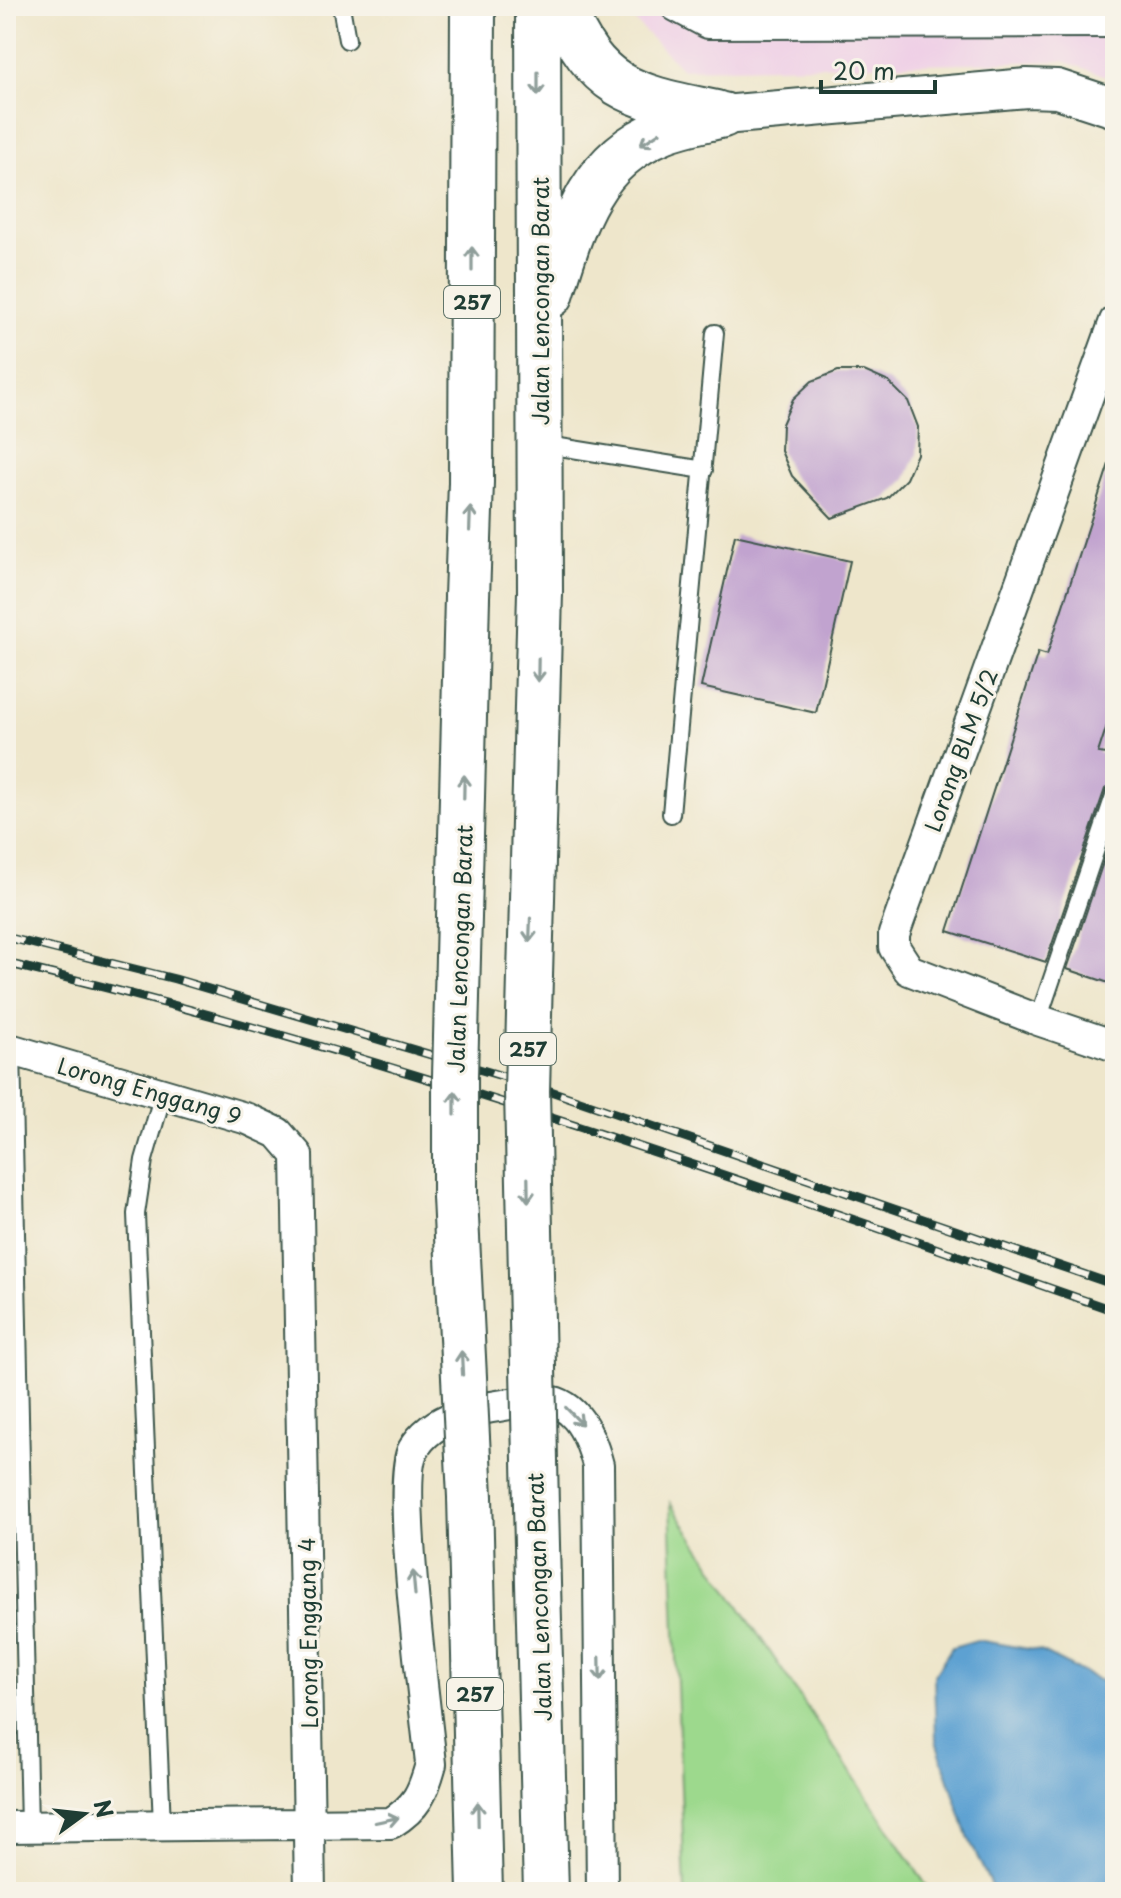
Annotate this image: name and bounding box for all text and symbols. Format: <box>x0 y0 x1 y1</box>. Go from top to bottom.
scale bar <box>821 44 935 94</box>
text: 20 m <box>833 52 895 88</box>
one-way arrow <box>530 70 546 97</box>
one-way arrow <box>639 130 661 147</box>
street label: Jalan Lencongan Barat <box>523 177 556 425</box>
one-way arrow <box>464 246 480 273</box>
road number: 257 <box>444 286 500 318</box>
one-way arrow <box>462 506 477 533</box>
one-way arrow <box>531 656 546 683</box>
street label: Lorong BLM 5/2 <box>915 664 1005 836</box>
one-way arrow <box>456 774 472 801</box>
street label: Jalan Lencongan Barat <box>438 824 480 1074</box>
one-way arrow <box>522 916 537 943</box>
road number: 257 <box>500 1033 556 1065</box>
street label: Lorong Enggang 9 <box>54 1048 246 1132</box>
one-way arrow <box>447 1090 463 1117</box>
one-way arrow <box>520 1176 536 1203</box>
one-way arrow <box>455 1350 470 1377</box>
one-way arrow <box>565 1406 584 1426</box>
street label: Jalan Lencongan Barat <box>517 1472 559 1722</box>
street label: Lorong Enggang 4 <box>289 1537 325 1729</box>
one-way arrow <box>407 1571 422 1597</box>
one-way arrow <box>592 1655 608 1682</box>
road number: 257 <box>447 1678 503 1710</box>
north arrow <box>44 1774 124 1854</box>
text: N <box>87 1796 123 1821</box>
one-way arrow <box>470 1801 485 1828</box>
one-way arrow <box>373 1812 399 1827</box>

